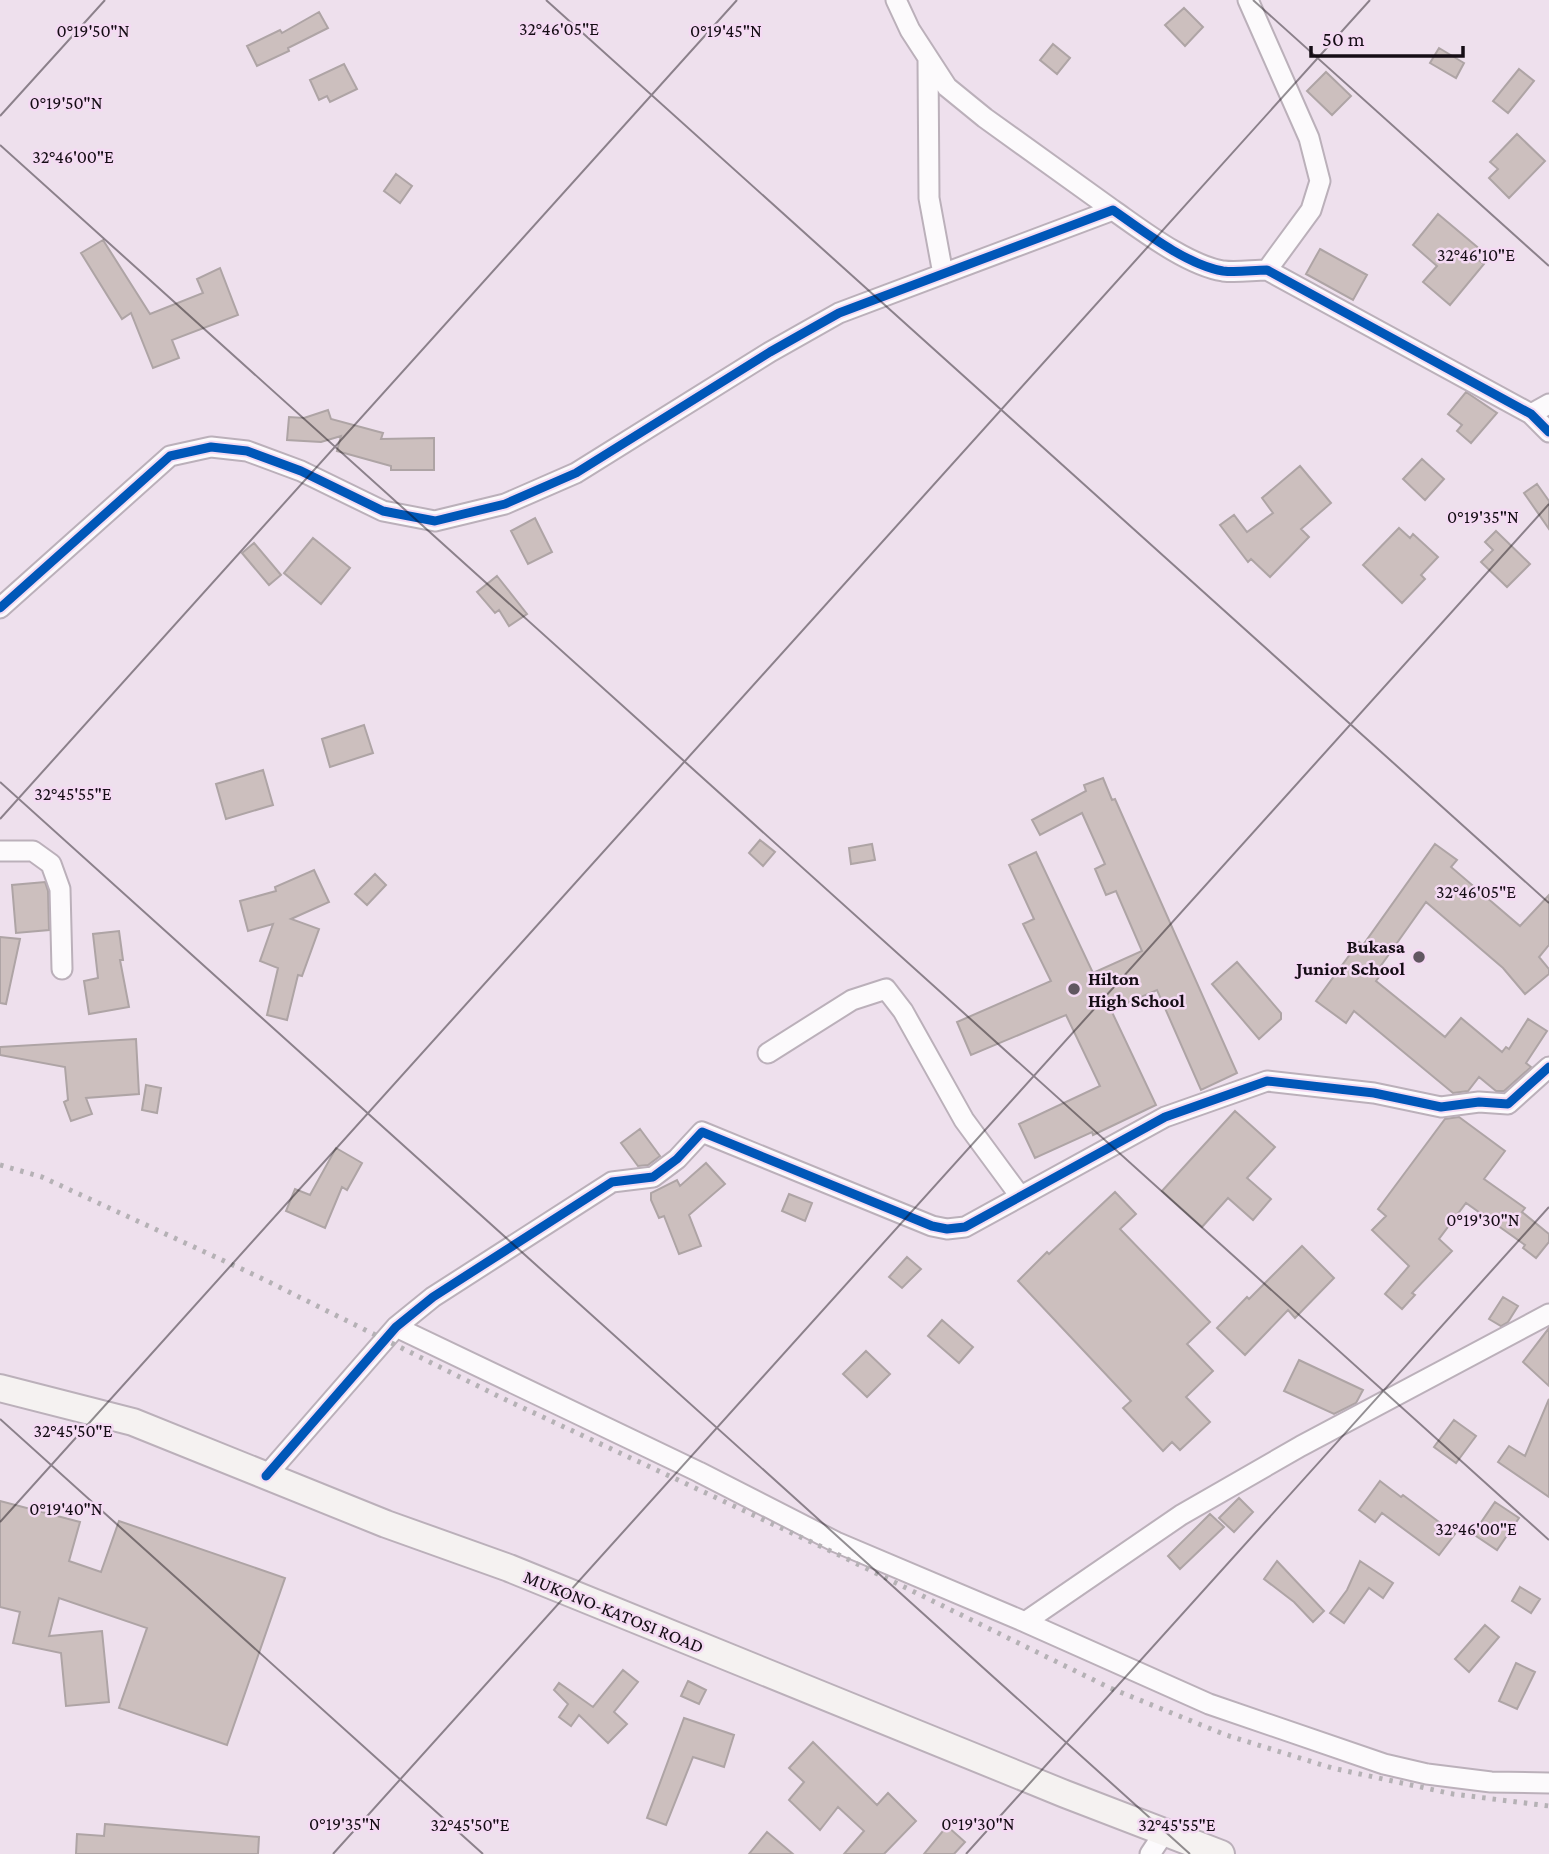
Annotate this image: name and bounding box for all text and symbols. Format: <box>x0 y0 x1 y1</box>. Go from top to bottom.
scale bar <box>1311 14 1463 58</box>
text: 32°46'05"E <box>519 19 599 39</box>
text: 0°19'50"N <box>56 21 130 41</box>
text: 0°19'45"N <box>690 21 762 41</box>
text: 50 m <box>1322 27 1365 51</box>
text: 0°19'50"N <box>29 93 103 113</box>
text: 32°46'00"E <box>32 147 114 167</box>
text: 32°46'10"E <box>1437 245 1515 265</box>
text: 0°19'35"N <box>1447 507 1519 527</box>
text: 32°45'55"E <box>34 784 112 804</box>
text: 32°46'05"E <box>1436 882 1516 902</box>
place label: Bukasa Junior School <box>1294 936 1406 979</box>
marker: Bukasa Junior School <box>1411 949 1427 965</box>
place label: Hilton High School <box>1088 968 1185 1011</box>
marker: Hilton High School <box>1066 981 1082 997</box>
text: 0°19'30"N <box>1446 1210 1520 1230</box>
text: 32°45'50"E <box>34 1421 113 1441</box>
text: 0°19'40"N <box>29 1499 103 1519</box>
text: 32°46'00"E <box>1435 1519 1517 1539</box>
street label: MUKONO-KATOSI ROAD <box>521 1566 707 1657</box>
text: 0°19'35"N <box>309 1814 381 1834</box>
text: 0°19'30"N <box>941 1814 1015 1834</box>
text: 32°45'50"E <box>431 1815 510 1835</box>
text: 32°45'55"E <box>1138 1815 1216 1835</box>

